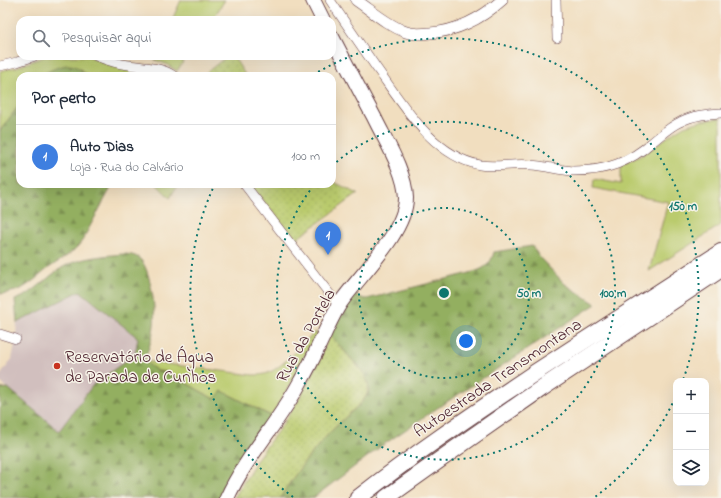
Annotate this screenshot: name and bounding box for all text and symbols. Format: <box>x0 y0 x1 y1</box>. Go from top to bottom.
search box <box>16 16 336 60</box>
icon: search <box>30 27 52 49</box>
text: Pesquisar aqui <box>62 27 151 49</box>
text: Por perto <box>32 86 96 111</box>
text: Auto Dias <box>70 136 134 158</box>
text: 1 <box>43 147 47 166</box>
text: 100 m <box>291 147 320 166</box>
text: Loja · Rua do Calvário <box>70 158 183 177</box>
text: 150 m <box>669 198 698 216</box>
pin: 1 <box>315 222 341 255</box>
street label: Rua da Portela <box>270 284 342 387</box>
text: 50 m <box>517 285 542 303</box>
text: 100 m <box>600 285 627 303</box>
centre of rings <box>437 286 451 300</box>
street label: Autoestrada Transmontana <box>409 312 587 444</box>
your location <box>456 331 476 351</box>
place label: Reservatório de Água de Parada de Cunhos <box>65 345 216 390</box>
marker: Reservatório de Água de Parada de Cunhos <box>52 361 62 371</box>
map controls <box>673 378 709 486</box>
button: + <box>673 378 709 414</box>
button: − <box>673 414 709 450</box>
button: layers <box>673 450 709 486</box>

